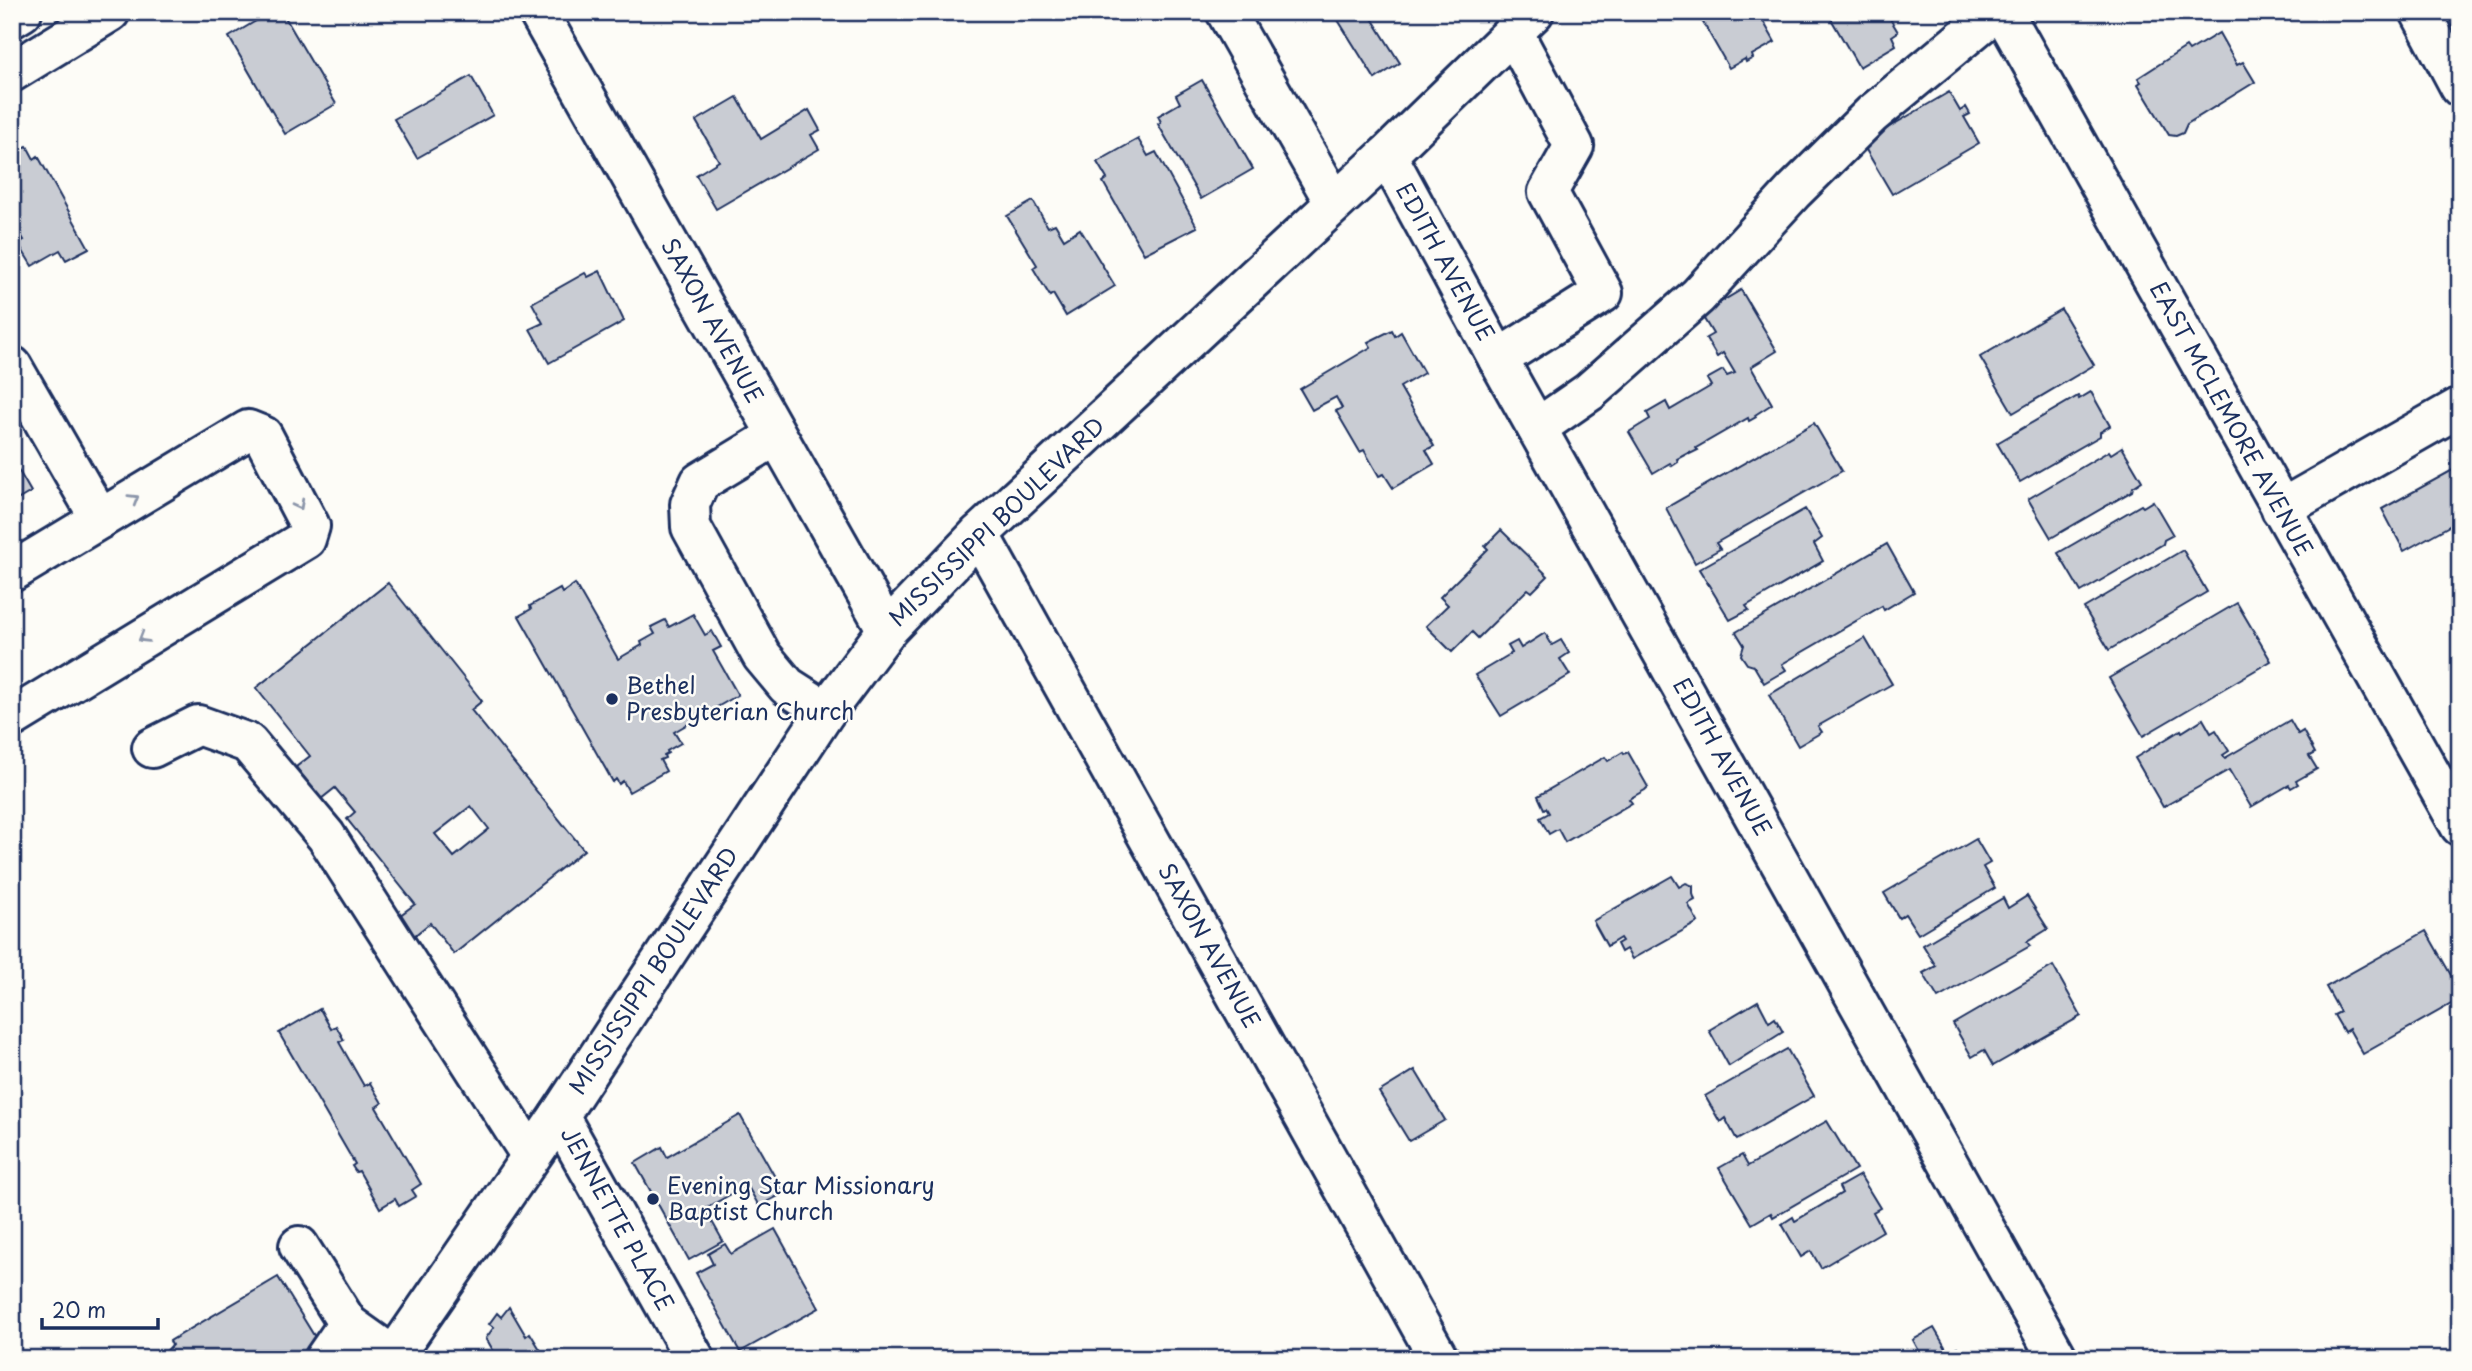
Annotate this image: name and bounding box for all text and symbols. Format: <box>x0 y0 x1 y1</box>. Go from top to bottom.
street label: EDITH AVENUE <box>1388 176 1504 347</box>
street label: SAXON AVENUE <box>654 232 773 409</box>
street label: EAST MCLEMORE AVENUE <box>2142 274 2323 562</box>
street label: MISSISSIPPI BOULEVARD <box>880 408 1112 634</box>
one-way arrow <box>126 494 139 507</box>
one-way arrow <box>291 498 305 510</box>
one-way arrow <box>138 630 151 643</box>
place label: Bethel Presbyterian Church <box>626 667 854 728</box>
street label: EDITH AVENUE <box>1665 671 1781 842</box>
marker: Bethel Presbyterian Church <box>604 691 620 707</box>
street label: MISSISSIPPI BOULEVARD <box>559 840 746 1101</box>
street label: SAXON AVENUE <box>1151 857 1270 1034</box>
street label: JENNETTE PLACE <box>553 1120 684 1317</box>
place label: Evening Star Missionary Baptist Church <box>667 1167 935 1228</box>
marker: Evening Star Missionary Baptist Church <box>645 1191 661 1207</box>
scale bar <box>42 1287 158 1331</box>
text: 20 m <box>52 1293 106 1325</box>

